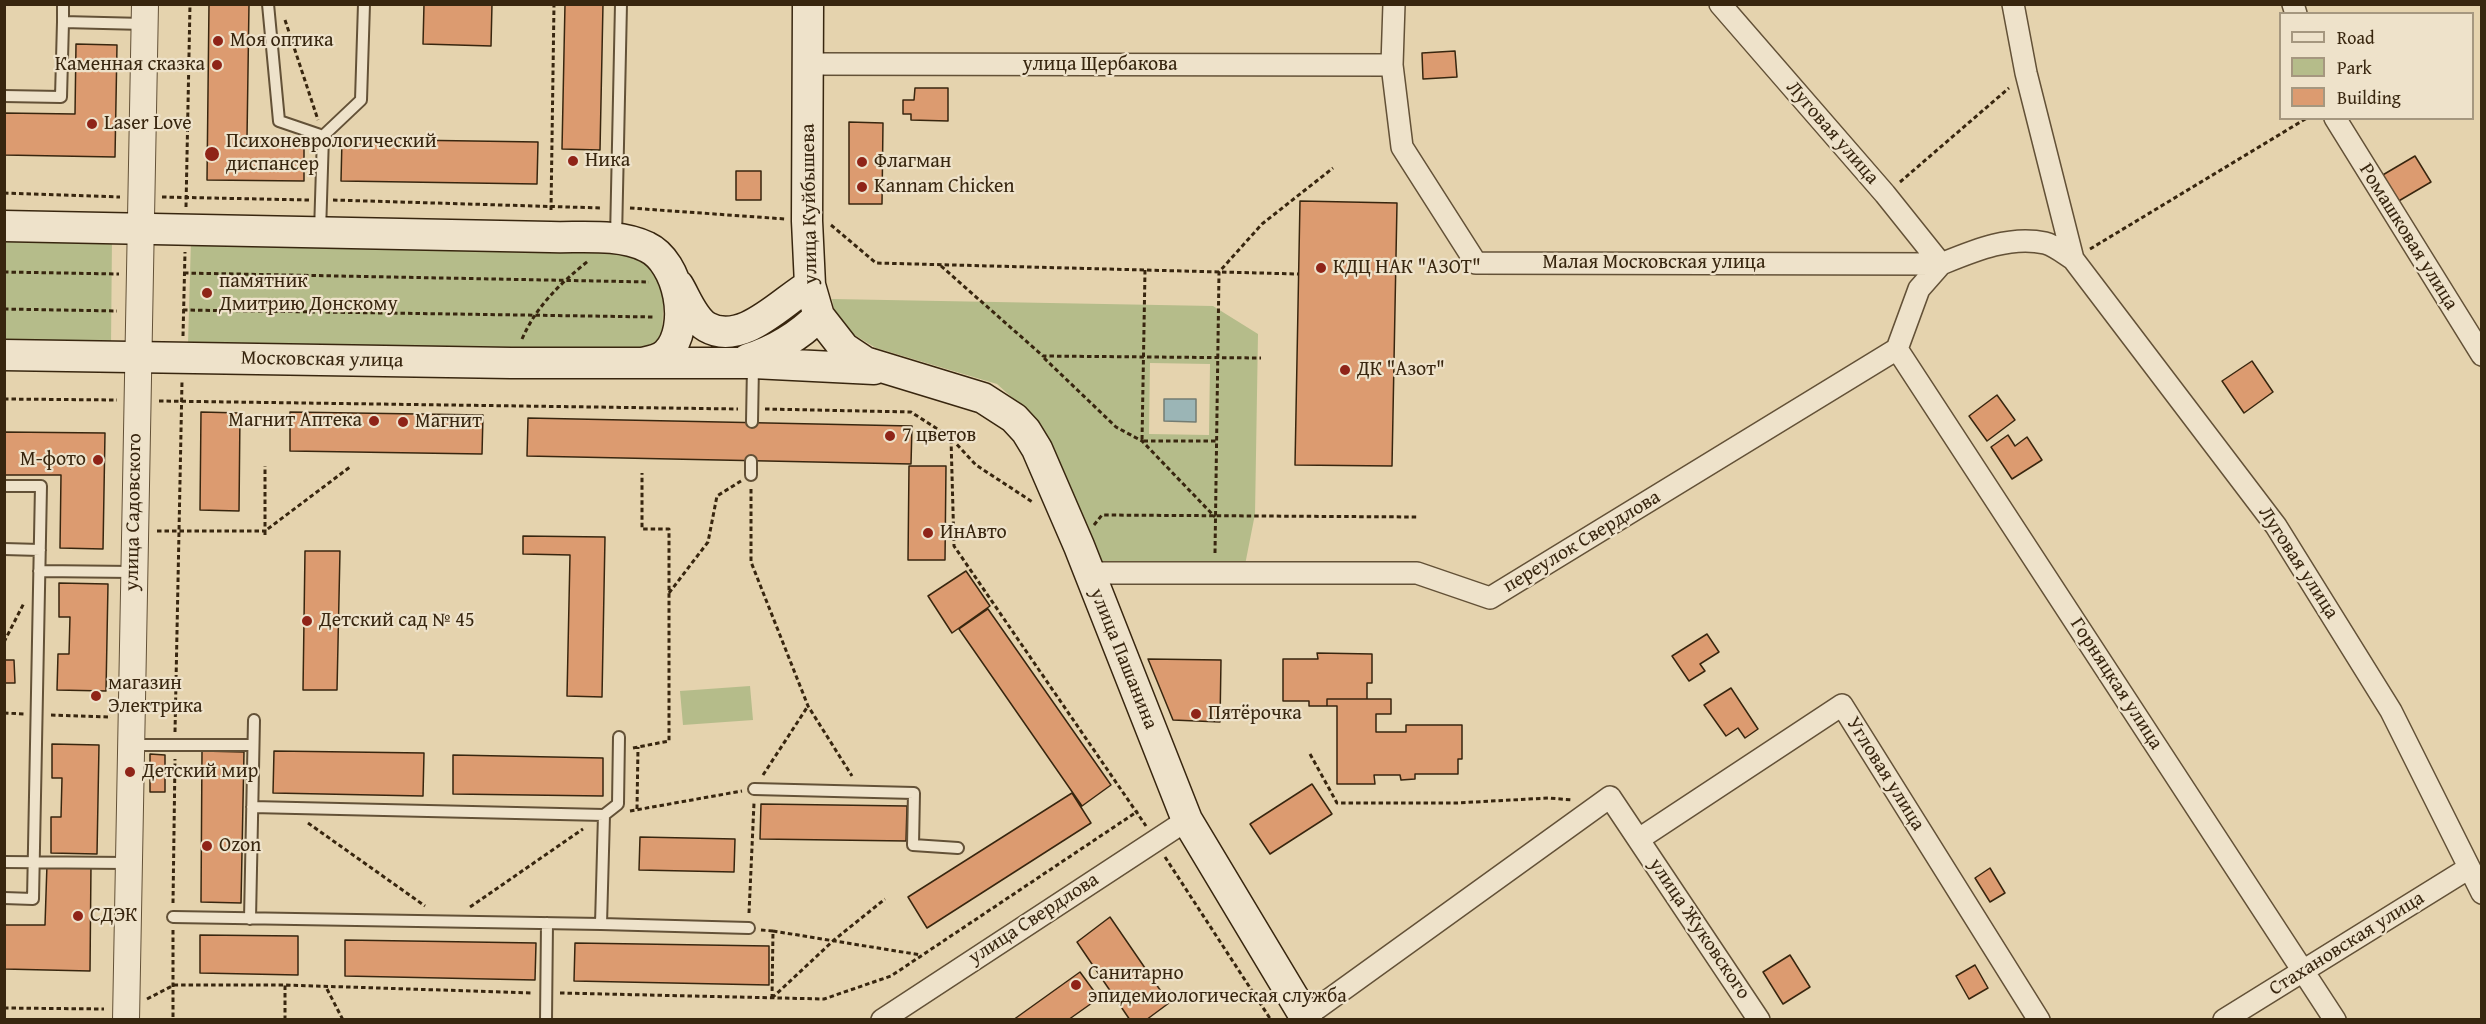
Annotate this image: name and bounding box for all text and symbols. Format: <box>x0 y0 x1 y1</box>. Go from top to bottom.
legend <box>2279 12 2474 120</box>
text: Road <box>2337 24 2375 51</box>
place label: Моя оптика <box>230 29 333 53</box>
marker: Моя оптика <box>211 34 225 48</box>
place label: Каменная сказка <box>55 53 205 77</box>
street label: улица Щербакова <box>1022 53 1178 77</box>
text: Park <box>2337 54 2372 81</box>
marker: Каменная сказка <box>210 58 224 72</box>
street label: Луговая улица <box>1781 76 1883 190</box>
text: Building <box>2337 84 2401 111</box>
place label: Laser Love <box>104 112 192 136</box>
marker: Laser Love <box>85 117 99 131</box>
street label: улица Куйбышева <box>797 123 823 285</box>
place label: Психоневрологический диспансер <box>226 130 437 177</box>
marker: Психоневрологический диспансер <box>203 145 221 163</box>
place label: Ника <box>585 149 630 173</box>
place label: Флагман <box>874 150 951 174</box>
marker: Ника <box>566 154 580 168</box>
marker: Флагман <box>855 155 869 169</box>
street label: Ромашковая улица <box>2353 159 2463 315</box>
place label: Kannam Chicken <box>874 175 1015 199</box>
marker: Kannam Chicken <box>855 180 869 194</box>
street label: Малая Московская улица <box>1543 251 1765 275</box>
place label: КДЦ НАК "АЗОТ" <box>1333 256 1481 280</box>
marker: КДЦ НАК "АЗОТ" <box>1314 261 1328 275</box>
place label: памятник Дмитрию Донскому <box>219 270 398 317</box>
marker: памятник Дмитрию Донскому <box>200 286 214 300</box>
street label: Московская улица <box>241 347 403 373</box>
place label: ДК "Азот" <box>1357 358 1445 382</box>
marker: ДК "Азот" <box>1338 363 1352 377</box>
place label: Магнит Аптека <box>228 409 362 433</box>
place label: Магнит <box>415 410 482 434</box>
marker: Магнит Аптека <box>367 414 381 428</box>
marker: Магнит <box>396 415 410 429</box>
place label: 7 цветов <box>902 424 976 448</box>
marker: 7 цветов <box>883 429 897 443</box>
street label: улица Садовского <box>121 433 147 591</box>
place label: М-фото <box>20 448 86 472</box>
marker: М-фото <box>91 453 105 467</box>
street label: переулок Свердлова <box>1499 486 1665 598</box>
street label: Луговая улица <box>2253 502 2343 624</box>
place label: ИнАвто <box>940 521 1007 545</box>
marker: ИнАвто <box>921 526 935 540</box>
street label: улица Пашанина <box>1084 585 1162 733</box>
place label: Детский сад № 45 <box>319 609 475 633</box>
marker: Детский сад № 45 <box>300 614 314 628</box>
street label: Горняцкая улица <box>2064 614 2168 754</box>
place label: магазин Электрика <box>108 672 203 719</box>
marker: магазин Электрика <box>89 689 103 703</box>
place label: Пятёрочка <box>1208 702 1302 726</box>
marker: Пятёрочка <box>1189 707 1203 721</box>
street label: Угловая улица <box>1840 713 1930 835</box>
place label: Детский мир <box>142 760 258 784</box>
marker: Детский мир <box>123 765 137 779</box>
place label: Ozon <box>219 834 261 858</box>
marker: Ozon <box>200 839 214 853</box>
street label: улица Жуковского <box>1643 854 1755 1004</box>
street label: улица Свердлова <box>964 868 1104 970</box>
street label: Стахановская улица <box>2265 886 2429 1002</box>
place label: СДЭК <box>90 904 137 928</box>
marker: СДЭК <box>71 909 85 923</box>
place label: Санитарно эпидемиологическая служба <box>1088 962 1347 1009</box>
marker: Санитарно эпидемиологическая служба <box>1069 978 1083 992</box>

